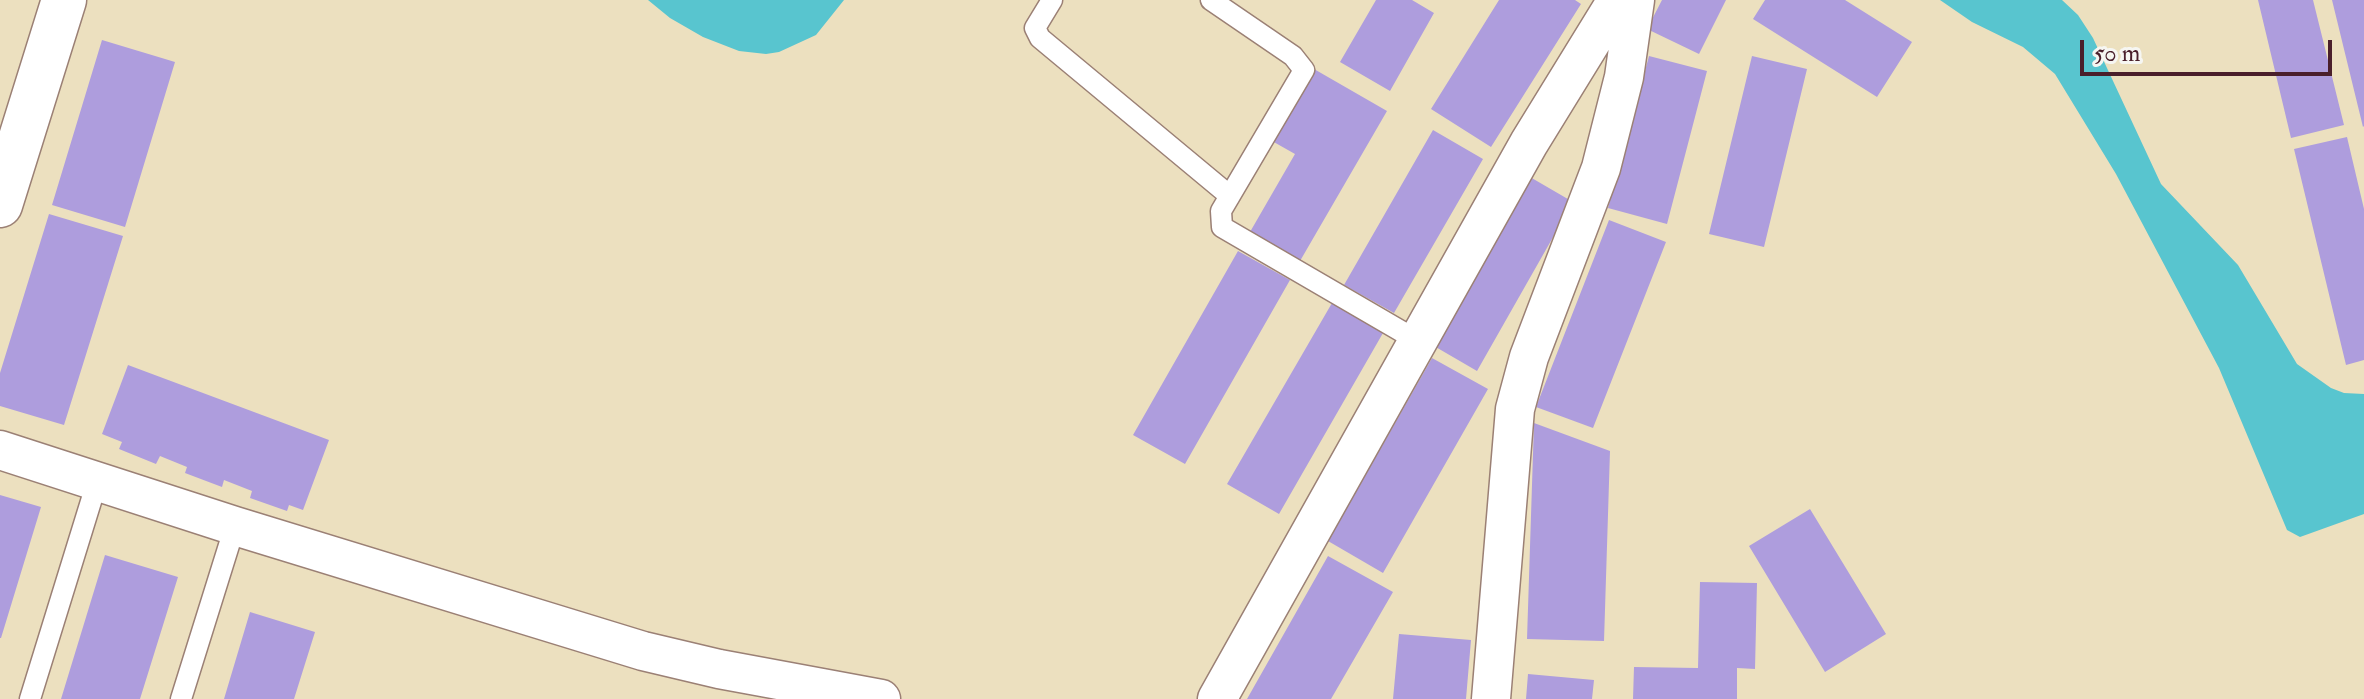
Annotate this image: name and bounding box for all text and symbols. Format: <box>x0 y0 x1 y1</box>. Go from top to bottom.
scale bar <box>2084 24 2336 74</box>
text: 50 m <box>2094 38 2140 69</box>

